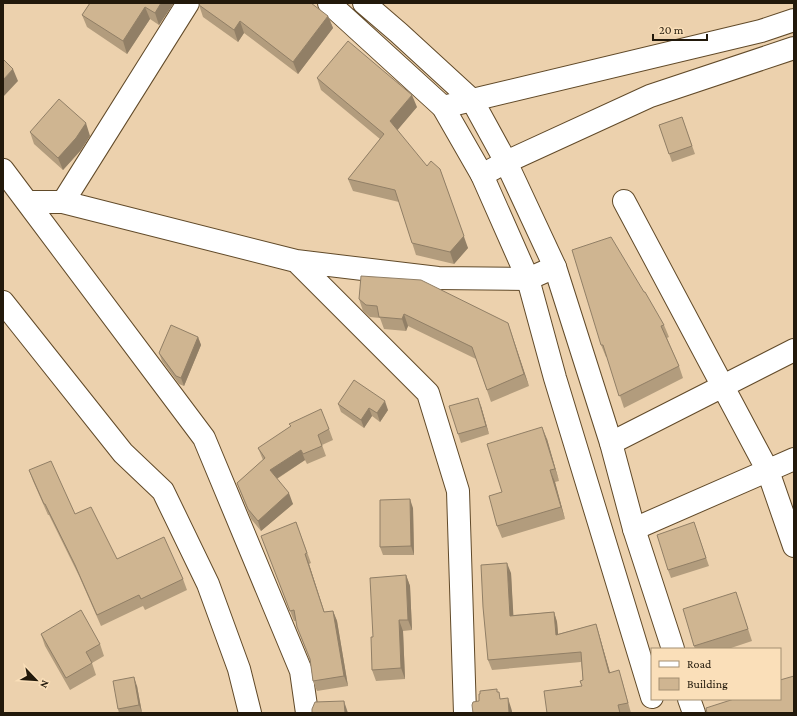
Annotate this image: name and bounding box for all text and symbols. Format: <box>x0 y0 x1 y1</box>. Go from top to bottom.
scale bar <box>653 16 707 42</box>
text: 20 m <box>659 23 684 37</box>
legend <box>651 648 781 700</box>
text: Road <box>687 657 712 671</box>
north arrow <box>16 660 56 700</box>
text: Building <box>687 677 728 691</box>
text: N <box>38 678 52 691</box>

